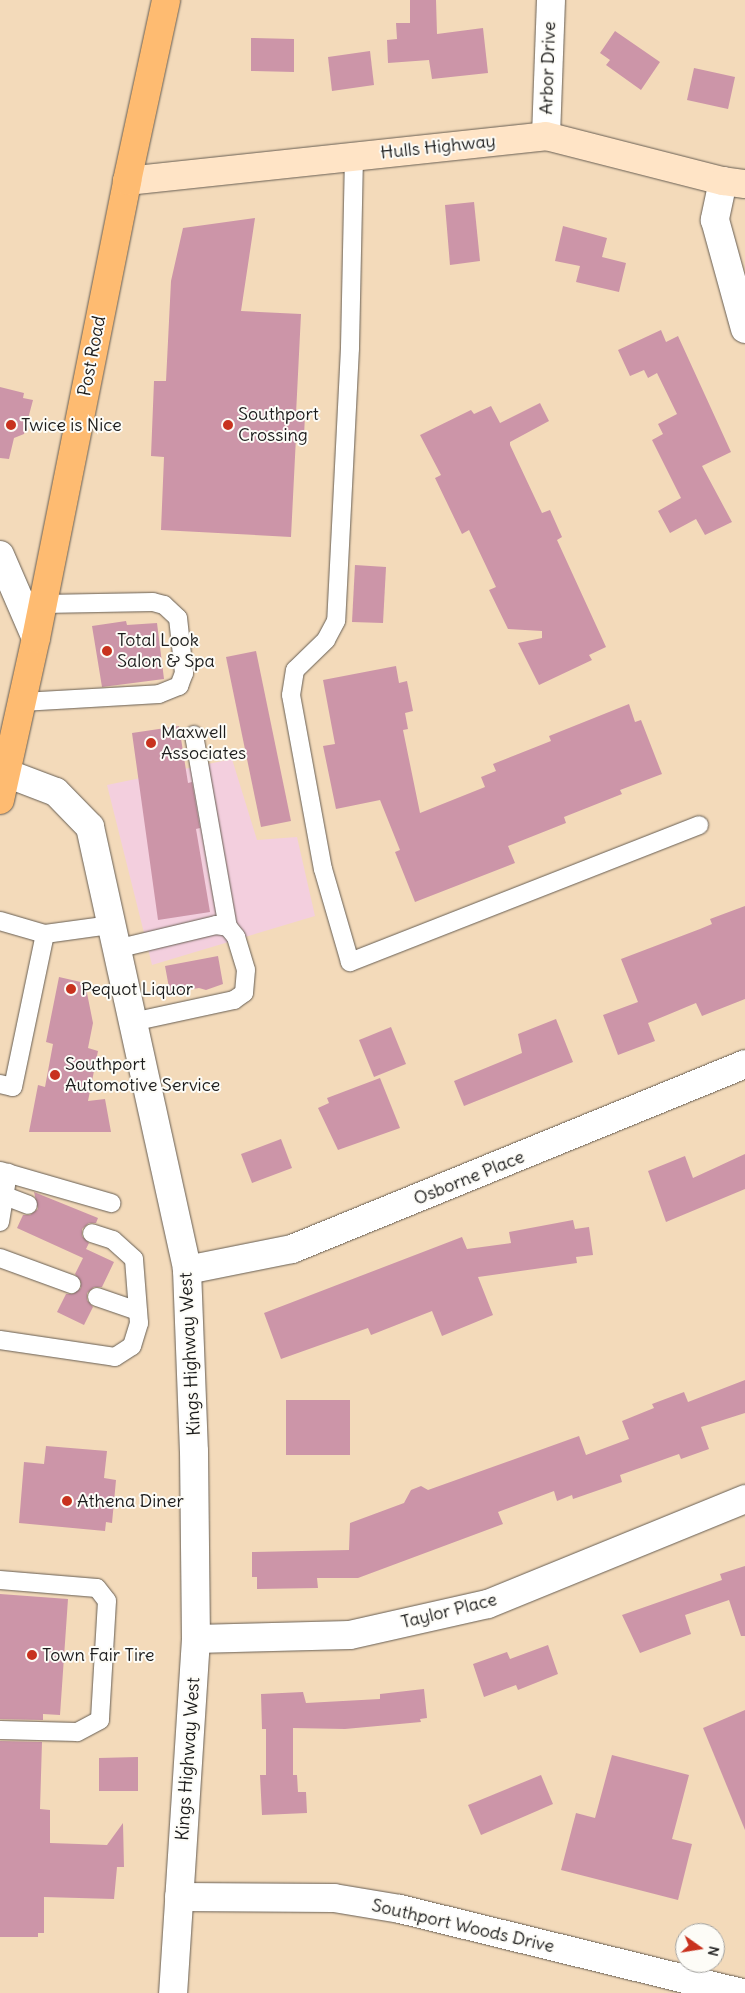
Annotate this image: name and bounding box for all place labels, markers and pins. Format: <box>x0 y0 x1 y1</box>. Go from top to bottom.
place label: Southport Crossing <box>238 404 319 446</box>
place label: Twice is Nice <box>21 414 122 436</box>
marker: Twice is Nice <box>5 419 17 431</box>
marker: Southport Crossing <box>222 419 234 431</box>
place label: Total Look Salon & Spa <box>117 630 215 672</box>
marker: Total Look Salon & Spa <box>101 645 113 657</box>
place label: Maxwell Associates <box>161 722 246 764</box>
marker: Maxwell Associates <box>145 737 157 749</box>
place label: Pequot Liquor <box>81 978 193 1000</box>
marker: Pequot Liquor <box>65 983 77 995</box>
place label: Southport Automotive Service <box>65 1054 220 1096</box>
marker: Southport Automotive Service <box>49 1069 61 1081</box>
place label: Athena Diner <box>77 1490 184 1512</box>
marker: Athena Diner <box>61 1495 73 1507</box>
place label: Town Fair Tire <box>42 1644 154 1666</box>
marker: Town Fair Tire <box>26 1649 38 1661</box>

